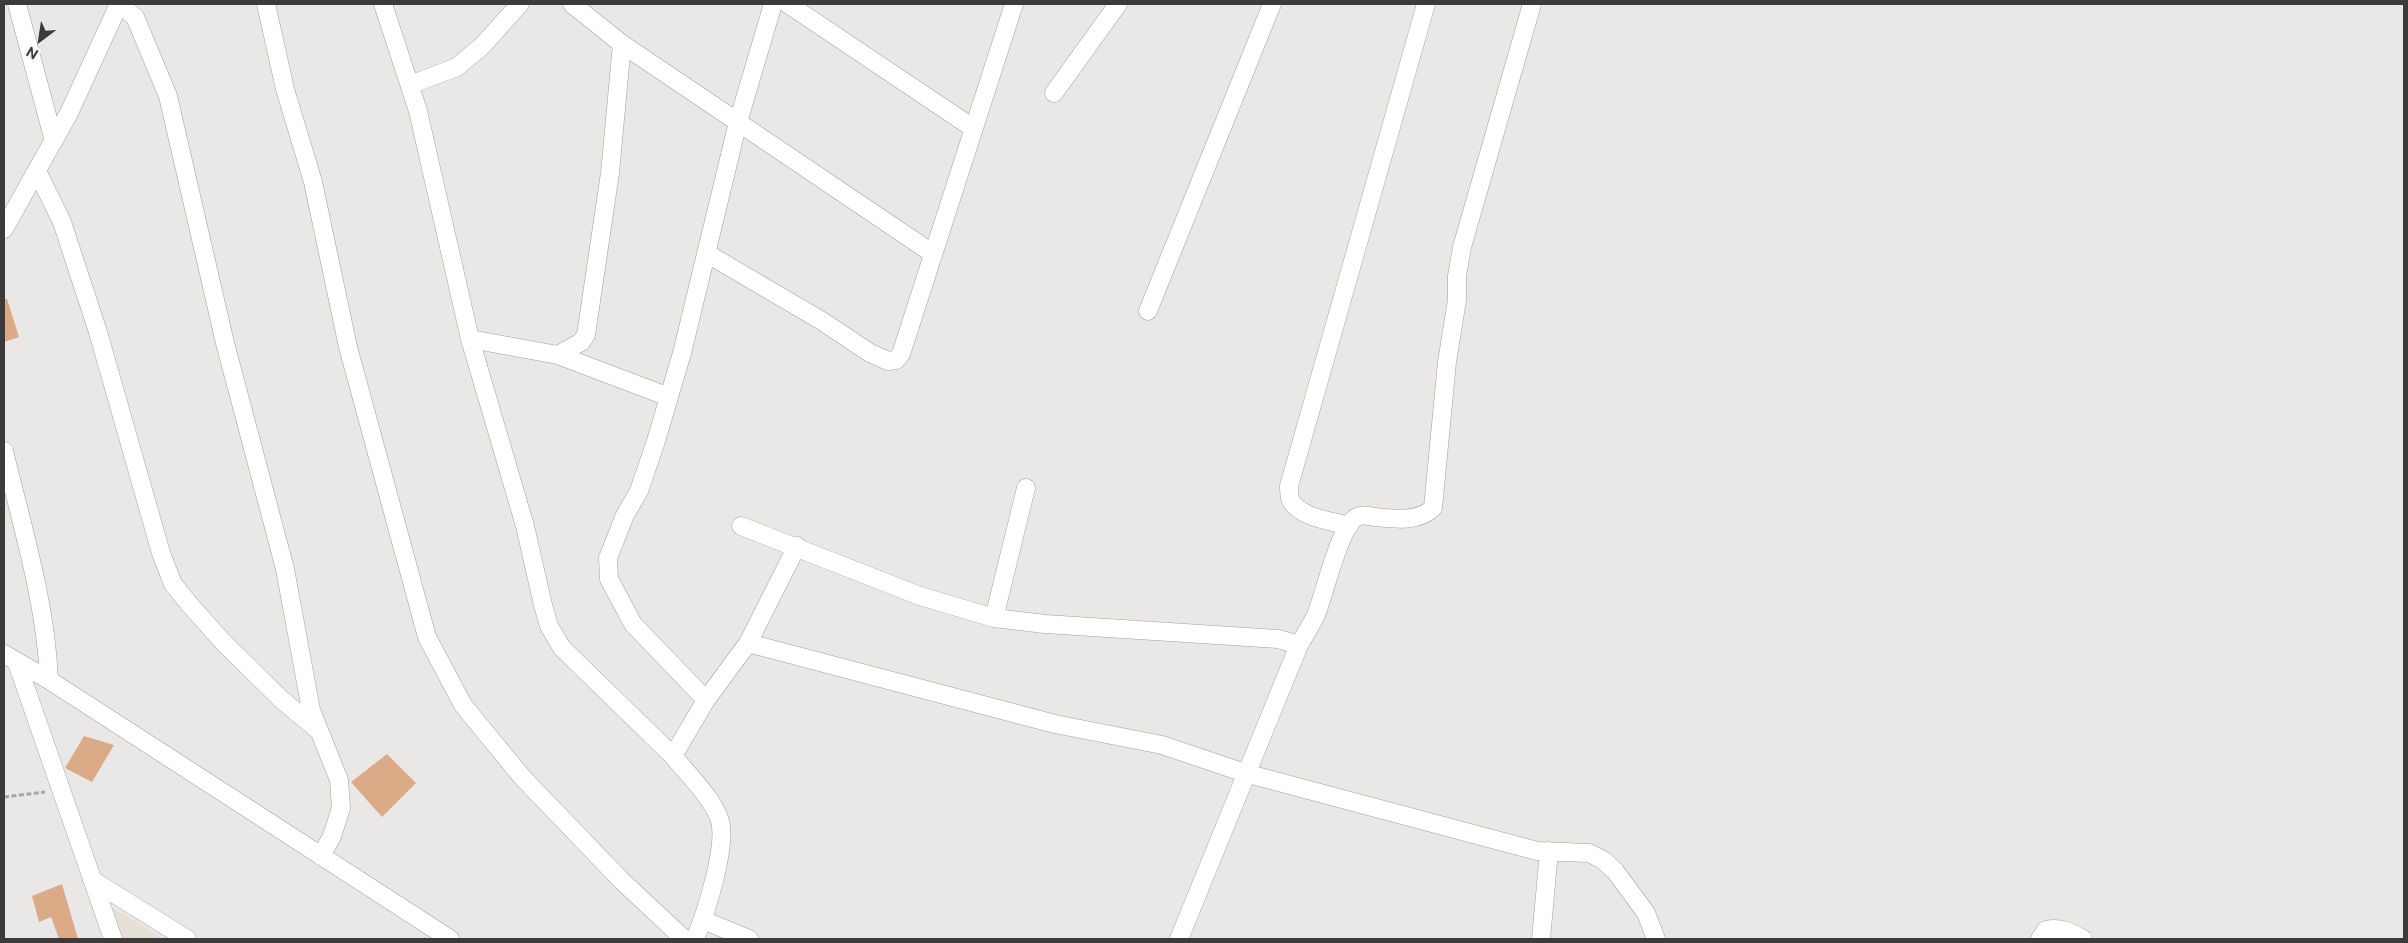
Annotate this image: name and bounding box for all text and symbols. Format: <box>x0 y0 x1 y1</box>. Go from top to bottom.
north arrow <box>15 15 65 65</box>
text: N <box>23 43 41 63</box>

